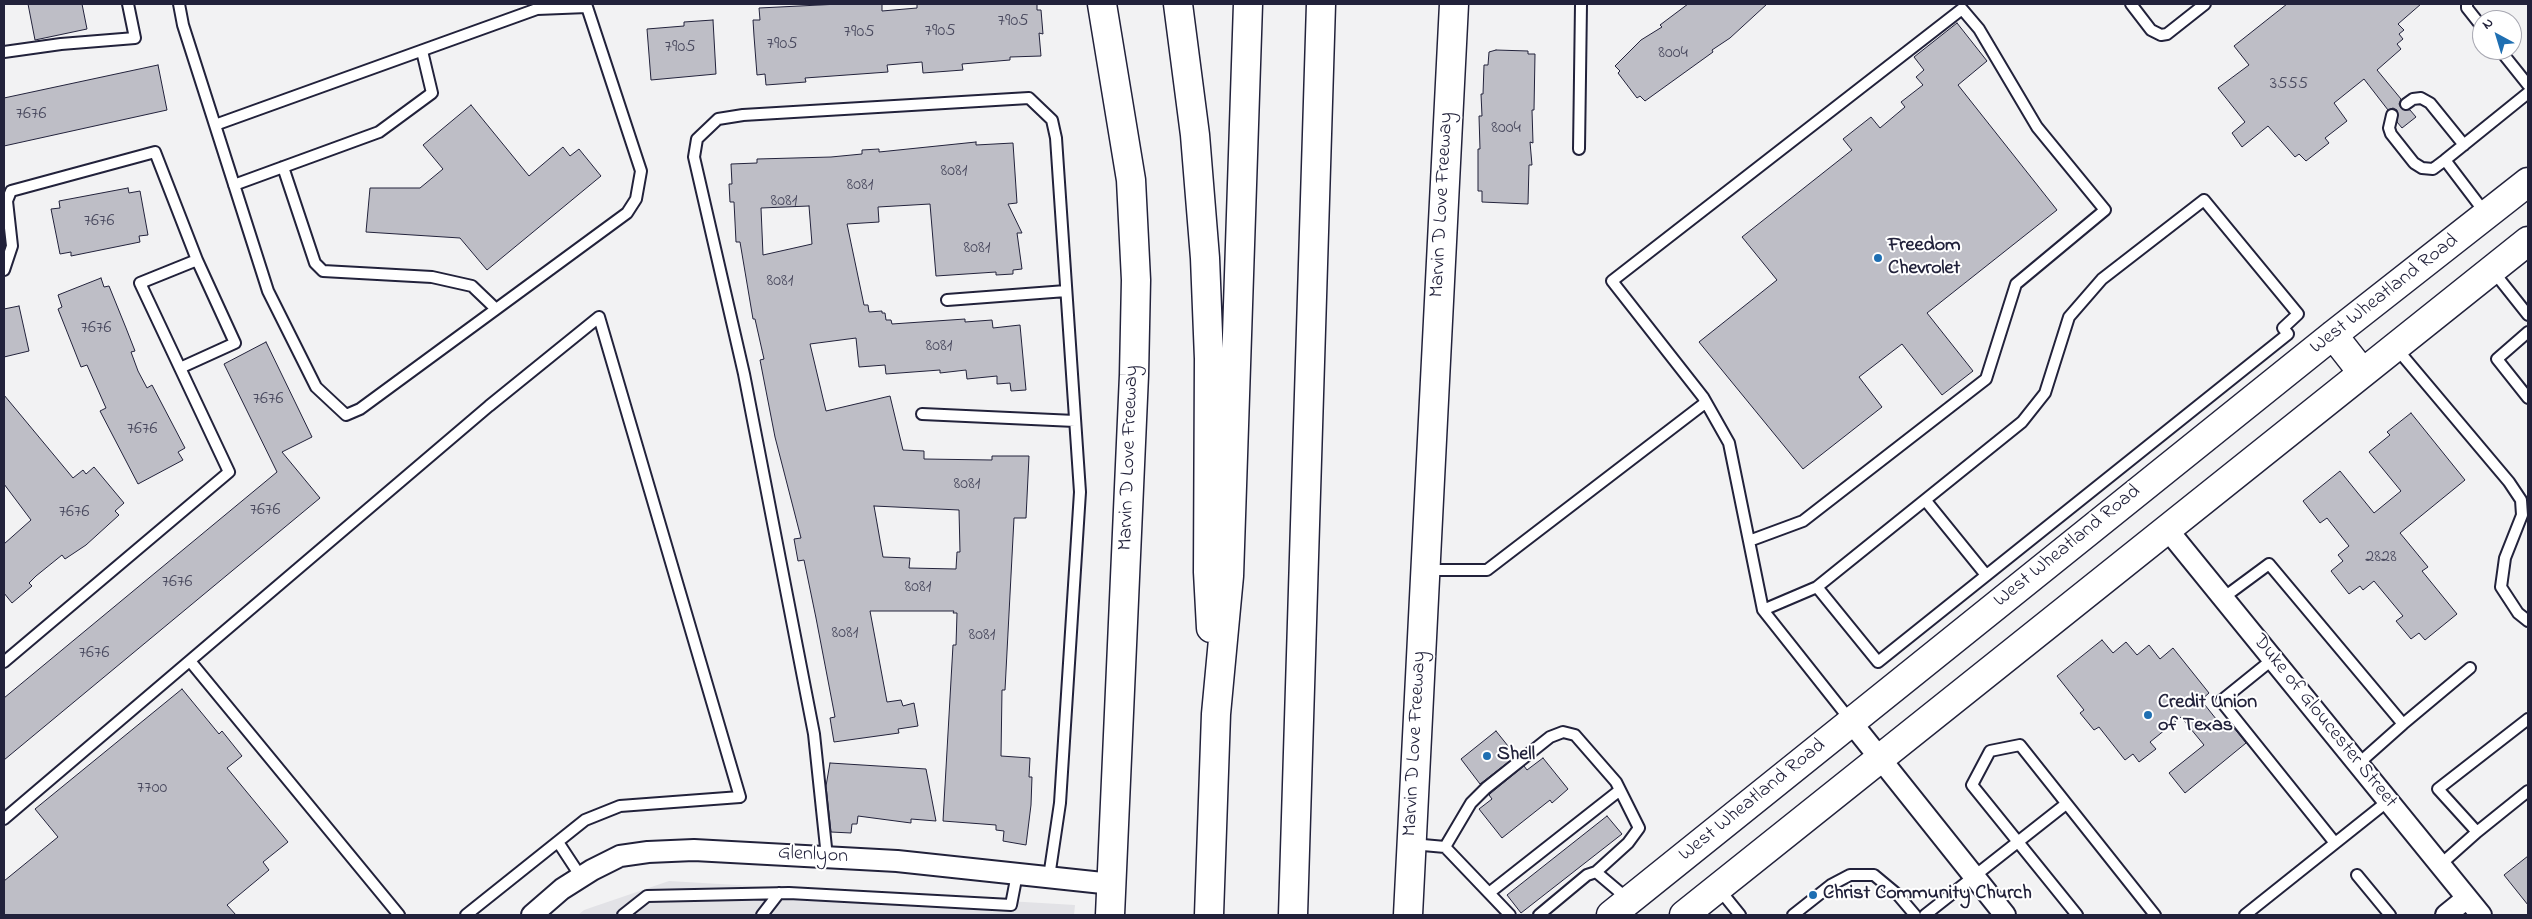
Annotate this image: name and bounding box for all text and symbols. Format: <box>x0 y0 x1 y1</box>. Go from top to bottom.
north arrow <box>2472 10 2522 60</box>
house number: 7905 <box>998 11 1028 33</box>
text: N <box>2478 13 2498 35</box>
house number: 7905 <box>925 21 955 43</box>
house number: 7905 <box>844 22 874 44</box>
house number: 7905 <box>767 34 797 56</box>
house number: 7905 <box>665 37 695 59</box>
house number: 8004 <box>1658 43 1688 65</box>
house number: 3555 <box>2270 74 2308 96</box>
house number: 7676 <box>16 104 46 126</box>
street label: Marvin D Love Freeway <box>1426 112 1460 298</box>
house number: 8004 <box>1491 118 1521 140</box>
house number: 8081 <box>941 161 967 183</box>
house number: 8081 <box>847 175 873 197</box>
house number: 8081 <box>771 191 797 213</box>
house number: 7676 <box>84 211 114 233</box>
street label: West Wheatland Road <box>2306 230 2464 360</box>
place label: Freedom Chevrolet <box>1888 235 1961 282</box>
house number: 8081 <box>964 238 990 260</box>
marker: Freedom Chevrolet <box>1872 252 1884 264</box>
house number: 8081 <box>767 271 793 293</box>
house number: 7676 <box>81 318 111 340</box>
house number: 8081 <box>926 336 952 358</box>
street label: Marvin D Love Freeway <box>1115 365 1145 551</box>
house number: 7676 <box>253 389 283 411</box>
house number: 7676 <box>127 419 157 441</box>
house number: 8081 <box>954 474 980 496</box>
street label: West Wheatland Road <box>1990 481 2146 613</box>
house number: 7676 <box>250 500 280 522</box>
house number: 7676 <box>59 502 89 524</box>
house number: 2828 <box>2365 547 2397 569</box>
house number: 7676 <box>162 572 192 594</box>
house number: 8081 <box>905 577 931 599</box>
house number: 8081 <box>832 623 858 645</box>
house number: 8081 <box>969 625 995 647</box>
street label: Duke of Gloucester Street <box>2247 630 2401 814</box>
house number: 7676 <box>79 643 109 665</box>
street label: Marvin D Love Freeway <box>1399 651 1433 837</box>
place label: Credit Union of Texas <box>2158 692 2257 739</box>
marker: Credit Union of Texas <box>2142 709 2154 721</box>
street label: West Wheatland Road <box>1675 735 1831 867</box>
place label: Shell <box>1497 744 1535 768</box>
marker: Shell <box>1481 750 1493 762</box>
house number: 7700 <box>137 778 167 800</box>
street label: Glenlyon <box>777 842 849 870</box>
place label: Christ Community Church <box>1823 883 2032 907</box>
marker: Christ Community Church <box>1807 889 1819 901</box>

